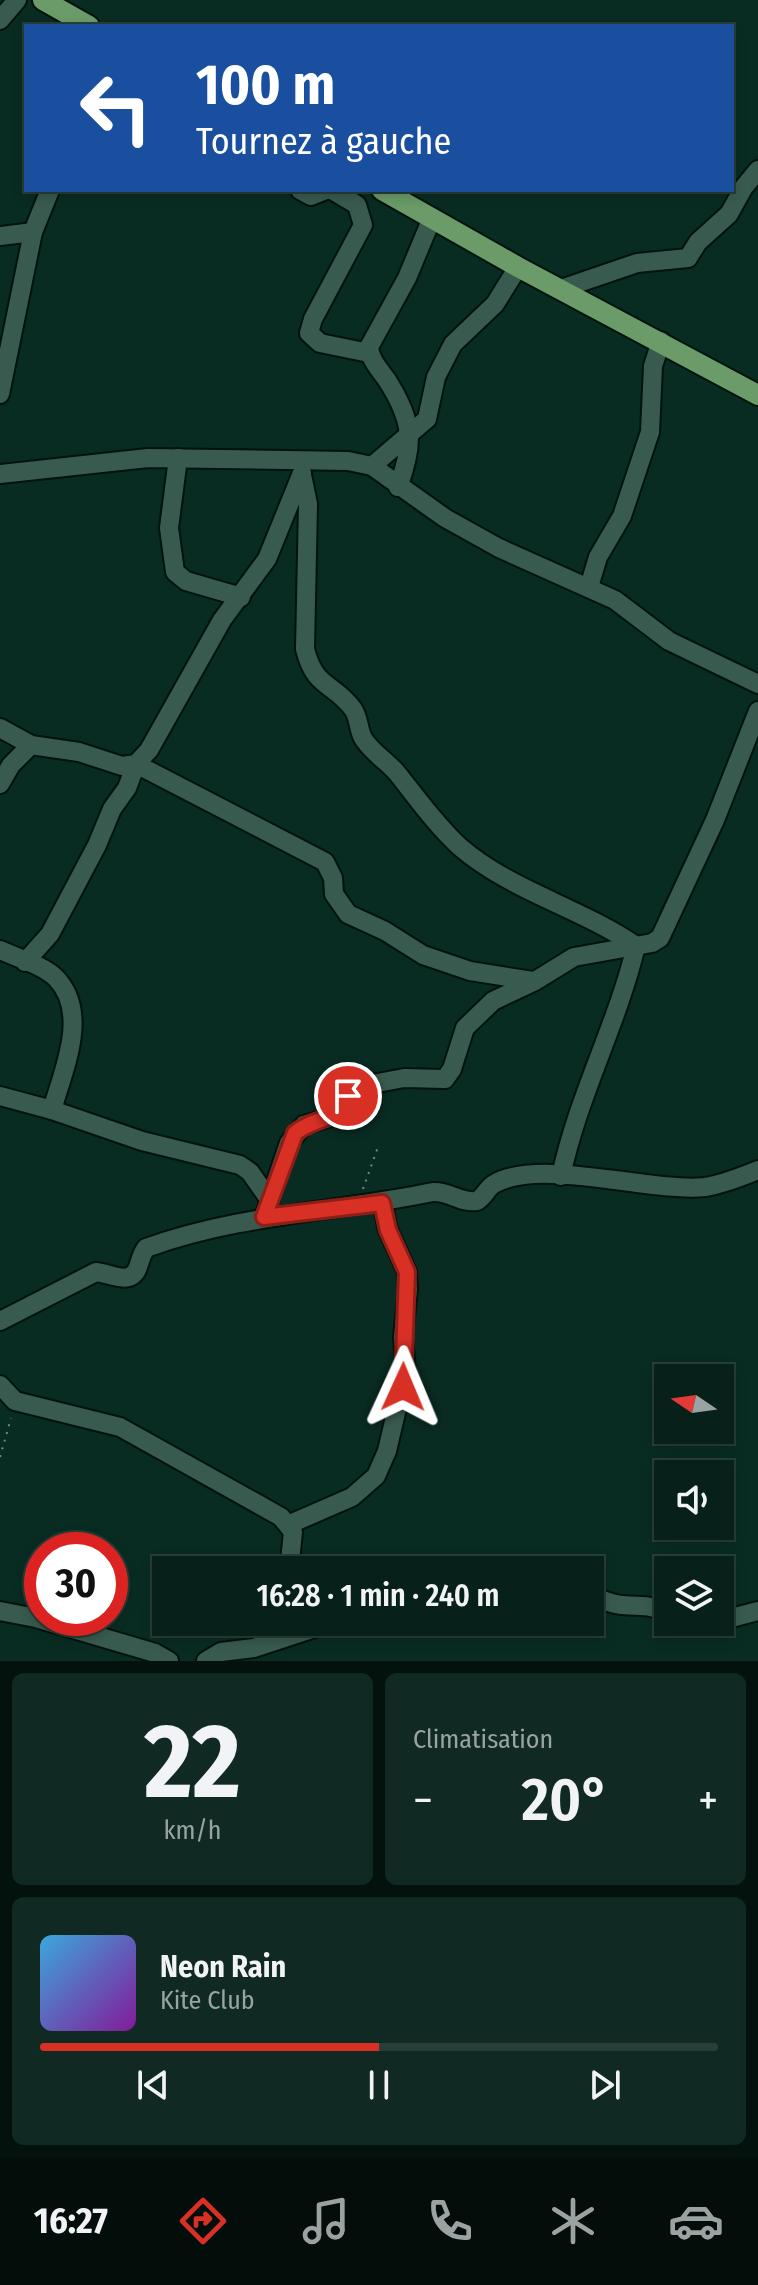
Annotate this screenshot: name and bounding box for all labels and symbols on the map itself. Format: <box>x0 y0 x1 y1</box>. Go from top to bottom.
pin <box>314 1062 382 1130</box>
position arrow <box>361 1345 445 1429</box>
north arrow <box>654 1364 734 1444</box>
speed limit sign: 30 <box>24 1532 128 1636</box>

